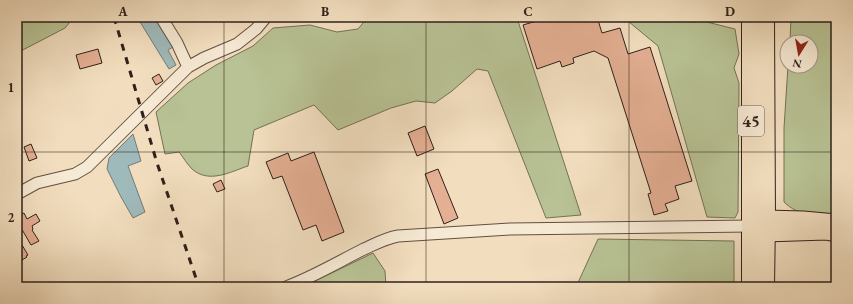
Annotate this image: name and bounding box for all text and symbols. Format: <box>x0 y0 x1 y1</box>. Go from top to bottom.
text: A <box>117 3 128 20</box>
text: B <box>321 3 329 20</box>
text: C <box>523 3 533 20</box>
text: D <box>725 3 735 20</box>
north arrow <box>779 34 819 74</box>
text: N <box>791 56 803 72</box>
text: 1 <box>8 79 15 96</box>
road number: 45 <box>738 106 764 136</box>
text: 2 <box>8 209 15 226</box>

